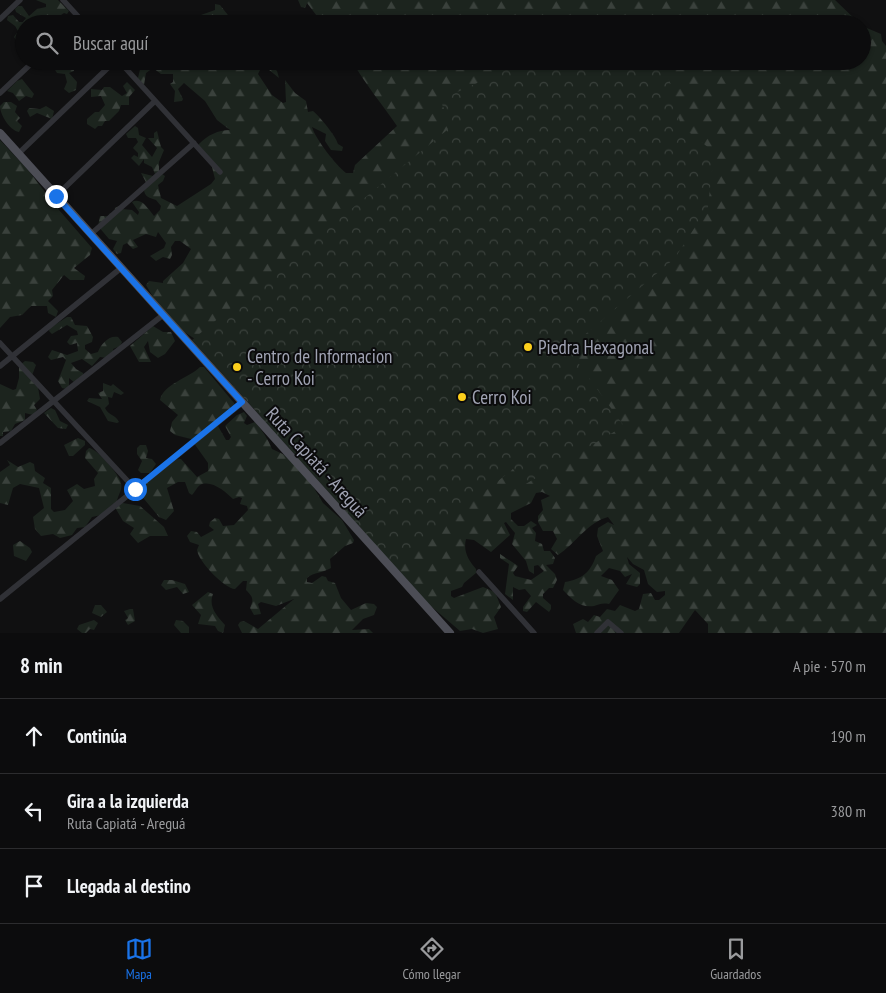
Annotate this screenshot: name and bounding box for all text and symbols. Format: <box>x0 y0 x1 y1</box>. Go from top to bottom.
search box <box>15 15 871 70</box>
icon: search <box>33 29 61 57</box>
text: Buscar aquí <box>73 31 148 55</box>
route end <box>45 185 68 208</box>
place label: Piedra Hexagonal <box>538 335 654 359</box>
marker: Piedra Hexagonal <box>522 341 534 353</box>
place label: Centro de Informacion - Cerro Koi <box>247 344 392 390</box>
marker: Centro de Informacion - Cerro Koi <box>231 361 243 373</box>
place label: Cerro Koi <box>472 385 532 409</box>
marker: Cerro Koi <box>456 391 468 403</box>
street label: Ruta Capiatá - Areguá <box>261 402 373 522</box>
route start <box>124 478 147 501</box>
text: 8 min <box>20 652 62 679</box>
text: A pie · 570 m <box>793 656 866 676</box>
icon: ahead <box>20 722 48 750</box>
text: Continúa <box>67 724 127 748</box>
text: 190 m <box>831 726 866 746</box>
text: Gira a la izquierda <box>67 789 189 813</box>
icon: left <box>20 797 48 825</box>
text: 380 m <box>831 801 866 821</box>
text: Ruta Capiatá - Areguá <box>67 813 185 833</box>
icon: arrive <box>20 872 48 900</box>
text: Llegada al destino <box>67 874 191 898</box>
tab: Mapa <box>125 935 153 983</box>
tab: Cómo llegar <box>403 935 460 983</box>
tab: Guardados <box>710 935 761 983</box>

